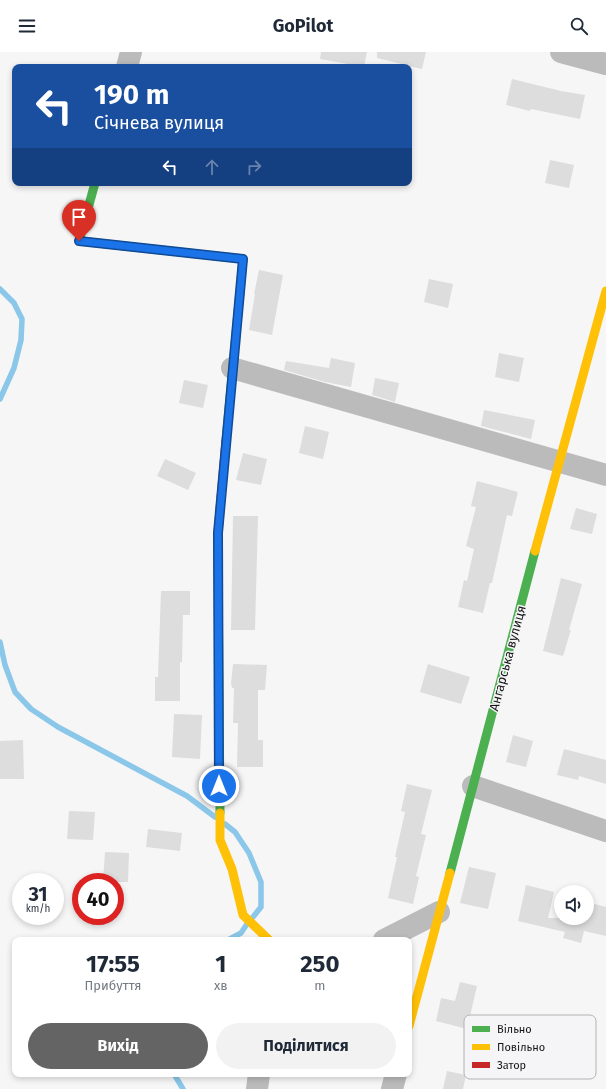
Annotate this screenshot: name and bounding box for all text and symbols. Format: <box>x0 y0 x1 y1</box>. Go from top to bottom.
icon: menu <box>16 15 38 37</box>
text: GoPilot <box>273 15 333 37</box>
icon: search <box>568 15 590 37</box>
text: 190 m <box>94 78 169 111</box>
icon: left <box>28 80 80 132</box>
text: Січнева вулиця <box>94 112 224 134</box>
icon: left <box>159 156 181 178</box>
icon: ahead <box>201 156 223 178</box>
icon: right <box>243 156 265 178</box>
pin <box>62 200 96 241</box>
icon: arrive <box>68 206 90 228</box>
street label: Ангарська вулиця <box>486 604 529 712</box>
position arrow <box>198 765 240 807</box>
speed limit sign: 40 <box>72 873 124 925</box>
text: 31 <box>28 882 48 906</box>
map controls <box>554 885 594 925</box>
button: sound <box>554 885 594 925</box>
text: km/h <box>26 903 50 915</box>
text: 17:55 <box>86 950 140 978</box>
text: 1 <box>215 950 226 978</box>
text: 250 <box>300 950 339 978</box>
text: Прибуття <box>85 978 141 993</box>
text: хв <box>214 978 228 993</box>
text: m <box>314 978 325 993</box>
legend <box>464 1015 596 1079</box>
button: Вихід <box>28 1023 208 1069</box>
button: Поділитися <box>216 1023 396 1069</box>
text: Вільно <box>497 1023 532 1036</box>
text: Повільно <box>497 1041 545 1054</box>
text: Затор <box>497 1059 526 1072</box>

